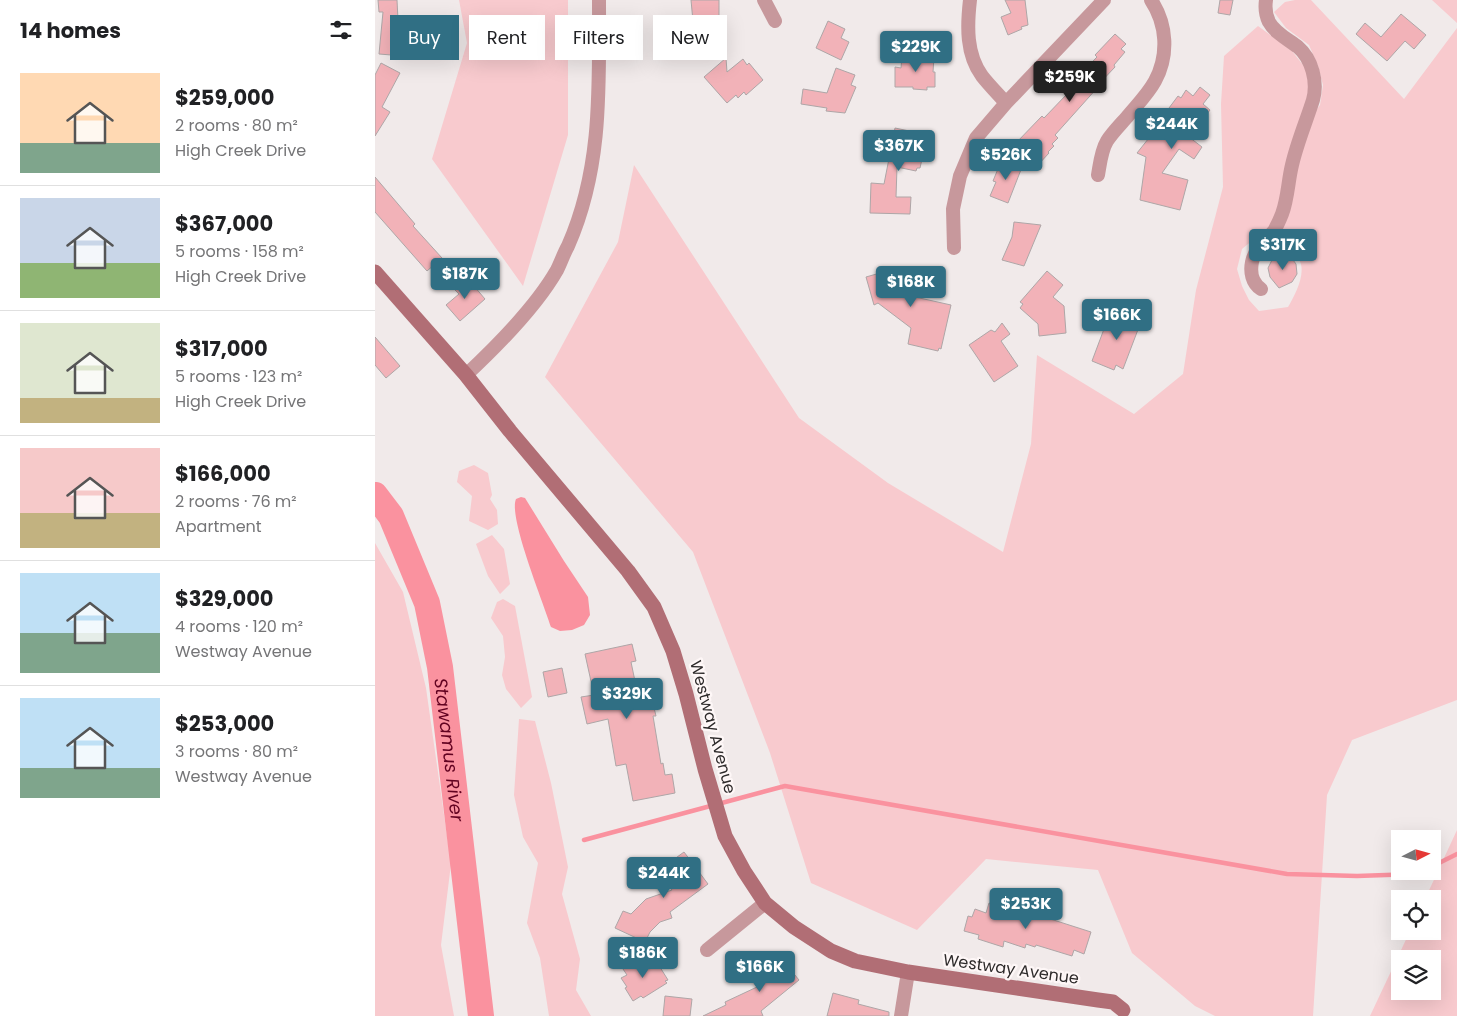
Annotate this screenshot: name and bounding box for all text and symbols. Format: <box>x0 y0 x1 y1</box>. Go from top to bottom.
chip: Buy <box>390 15 459 60</box>
chip: Rent <box>469 15 545 60</box>
chip: Filters <box>555 15 643 60</box>
chip: New <box>653 15 727 60</box>
text: 14 homes <box>20 16 121 45</box>
icon: filters <box>327 16 355 44</box>
pin: $229K <box>881 30 951 73</box>
text: $229K <box>891 35 941 58</box>
pin: $259K <box>1035 61 1105 103</box>
text: $259K <box>1044 65 1096 88</box>
text: $259,000 <box>175 83 274 112</box>
icon: home <box>60 93 120 153</box>
pin: $244K <box>1137 108 1207 150</box>
text: $244K <box>1146 112 1198 135</box>
text: 2 rooms · 80 m² <box>175 114 298 137</box>
pin: $367K <box>864 130 934 172</box>
text: $367K <box>874 134 924 157</box>
pin: $526K <box>971 138 1041 181</box>
text: High Creek Drive <box>175 139 306 162</box>
text: $526K <box>980 143 1032 166</box>
text: $367,000 <box>175 209 273 238</box>
icon: home <box>60 218 120 278</box>
pin: $317K <box>1248 228 1318 271</box>
text: $317K <box>1260 233 1306 256</box>
text: 5 rooms · 158 m² <box>175 240 304 263</box>
pin: $187K <box>430 258 500 300</box>
text: $187K <box>442 262 488 285</box>
text: High Creek Drive <box>175 265 306 288</box>
pin: $168K <box>876 266 946 308</box>
text: $168K <box>887 270 935 293</box>
pin: $166K <box>1082 298 1152 341</box>
text: $166K <box>1093 303 1141 326</box>
text: $317,000 <box>175 334 268 363</box>
icon: home <box>60 343 120 403</box>
text: 5 rooms · 123 m² <box>175 365 302 388</box>
text: High Creek Drive <box>175 390 306 413</box>
text: $166,000 <box>175 459 271 488</box>
icon: home <box>60 468 120 528</box>
text: 2 rooms · 76 m² <box>175 490 297 513</box>
text: Apartment <box>175 515 262 538</box>
text: $329,000 <box>175 584 274 613</box>
icon: home <box>60 593 120 653</box>
text: 4 rooms · 120 m² <box>175 615 303 638</box>
text: Westway Avenue <box>175 640 312 663</box>
street label: Westway Avenue <box>684 658 742 796</box>
water label: Stawamus River <box>429 676 471 824</box>
pin: $329K <box>592 678 662 720</box>
text: $329K <box>602 682 652 705</box>
text: $253,000 <box>175 709 274 738</box>
icon: home <box>60 718 120 778</box>
text: 3 rooms · 80 m² <box>175 740 298 763</box>
text: Westway Avenue <box>175 765 312 788</box>
north arrow <box>1391 830 1441 880</box>
map controls <box>1391 830 1441 1000</box>
pin: $244K <box>629 856 699 899</box>
text: $244K <box>638 861 690 884</box>
pin: $253K <box>991 888 1061 930</box>
button: locate <box>1391 890 1441 940</box>
text: $253K <box>1001 892 1051 915</box>
pin: $186K <box>608 936 678 979</box>
text: $186K <box>619 941 667 964</box>
street label: Westway Avenue <box>942 948 1081 990</box>
pin: $166K <box>725 950 795 993</box>
button: layers <box>1391 950 1441 1000</box>
text: $166K <box>736 955 784 978</box>

